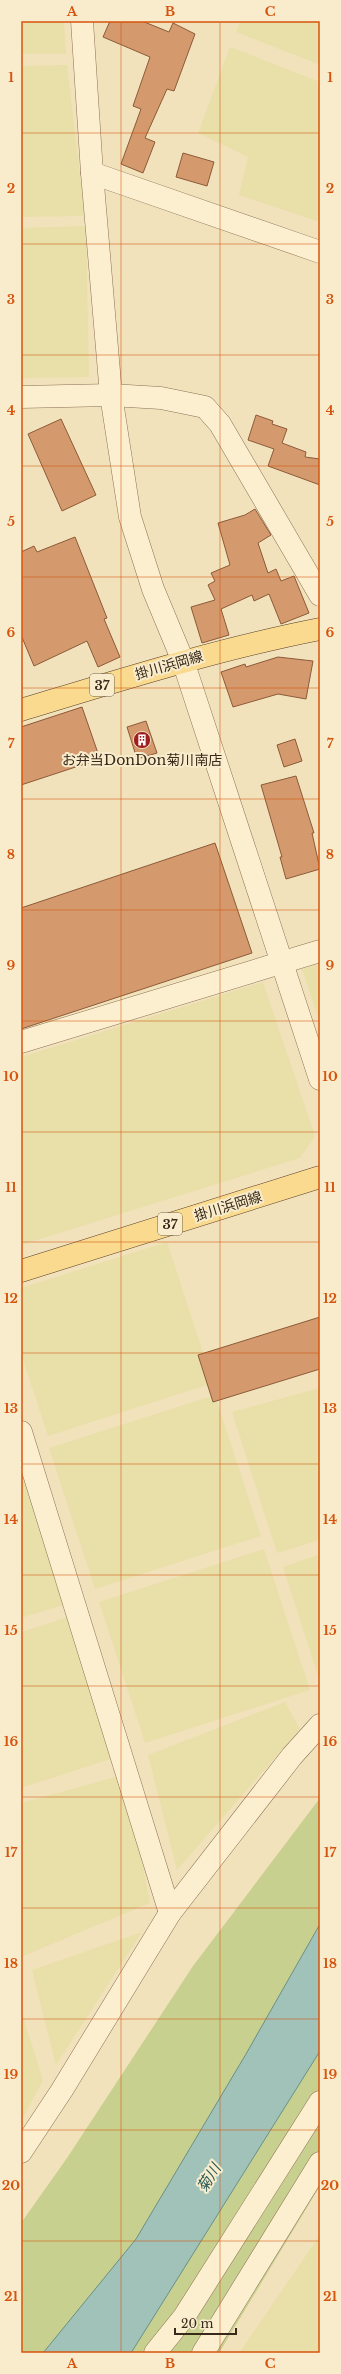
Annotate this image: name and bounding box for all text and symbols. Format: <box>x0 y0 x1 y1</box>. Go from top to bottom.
text: A <box>66 3 78 20</box>
text: B <box>165 3 175 20</box>
text: C <box>265 3 276 20</box>
text: 1 <box>8 69 14 86</box>
text: 1 <box>327 69 333 86</box>
text: 2 <box>7 180 15 197</box>
text: 2 <box>326 180 334 197</box>
text: 3 <box>7 291 15 308</box>
text: 3 <box>326 291 334 308</box>
text: 4 <box>7 402 16 419</box>
text: 4 <box>326 402 335 419</box>
text: 5 <box>7 513 15 530</box>
text: 5 <box>326 513 334 530</box>
text: 6 <box>7 624 16 641</box>
text: 6 <box>326 624 335 641</box>
street label: 掛川浜岡線 <box>133 647 205 683</box>
road number: 37 <box>90 674 114 696</box>
building icon: お弁当DonDon菊川南店 <box>132 730 152 750</box>
text: 7 <box>8 735 15 752</box>
text: 7 <box>327 735 334 752</box>
place label: お弁当DonDon菊川南店 <box>62 751 222 769</box>
text: 8 <box>7 846 15 863</box>
text: 8 <box>326 846 334 863</box>
text: 9 <box>7 957 16 974</box>
text: 9 <box>326 957 335 974</box>
text: 10 <box>3 1068 19 1085</box>
text: 10 <box>322 1068 338 1085</box>
text: 11 <box>5 1179 17 1196</box>
text: 11 <box>324 1179 336 1196</box>
street label: 掛川浜岡線 <box>192 1187 264 1225</box>
road number: 37 <box>158 1213 182 1235</box>
text: 12 <box>4 1290 18 1307</box>
text: 12 <box>323 1290 337 1307</box>
text: 13 <box>4 1400 18 1417</box>
text: 13 <box>323 1400 337 1417</box>
text: 14 <box>4 1511 19 1528</box>
text: 14 <box>323 1511 338 1528</box>
text: 15 <box>4 1622 18 1639</box>
text: 15 <box>323 1622 337 1639</box>
text: 16 <box>4 1733 18 1750</box>
text: 16 <box>323 1733 337 1750</box>
text: 17 <box>5 1844 17 1861</box>
text: 17 <box>324 1844 336 1861</box>
text: 18 <box>4 1955 18 1972</box>
text: 18 <box>323 1955 337 1972</box>
text: 19 <box>4 2066 18 2083</box>
text: 19 <box>323 2066 337 2083</box>
water label: 菊川 <box>193 2158 226 2195</box>
text: 20 <box>2 2177 20 2194</box>
text: 20 <box>321 2177 339 2194</box>
text: 21 <box>4 2288 18 2305</box>
text: 21 <box>323 2288 337 2305</box>
scale bar <box>175 2310 236 2336</box>
text: 20 m <box>181 2316 213 2331</box>
text: A <box>66 2355 78 2372</box>
text: B <box>165 2355 175 2372</box>
text: C <box>265 2355 276 2372</box>

